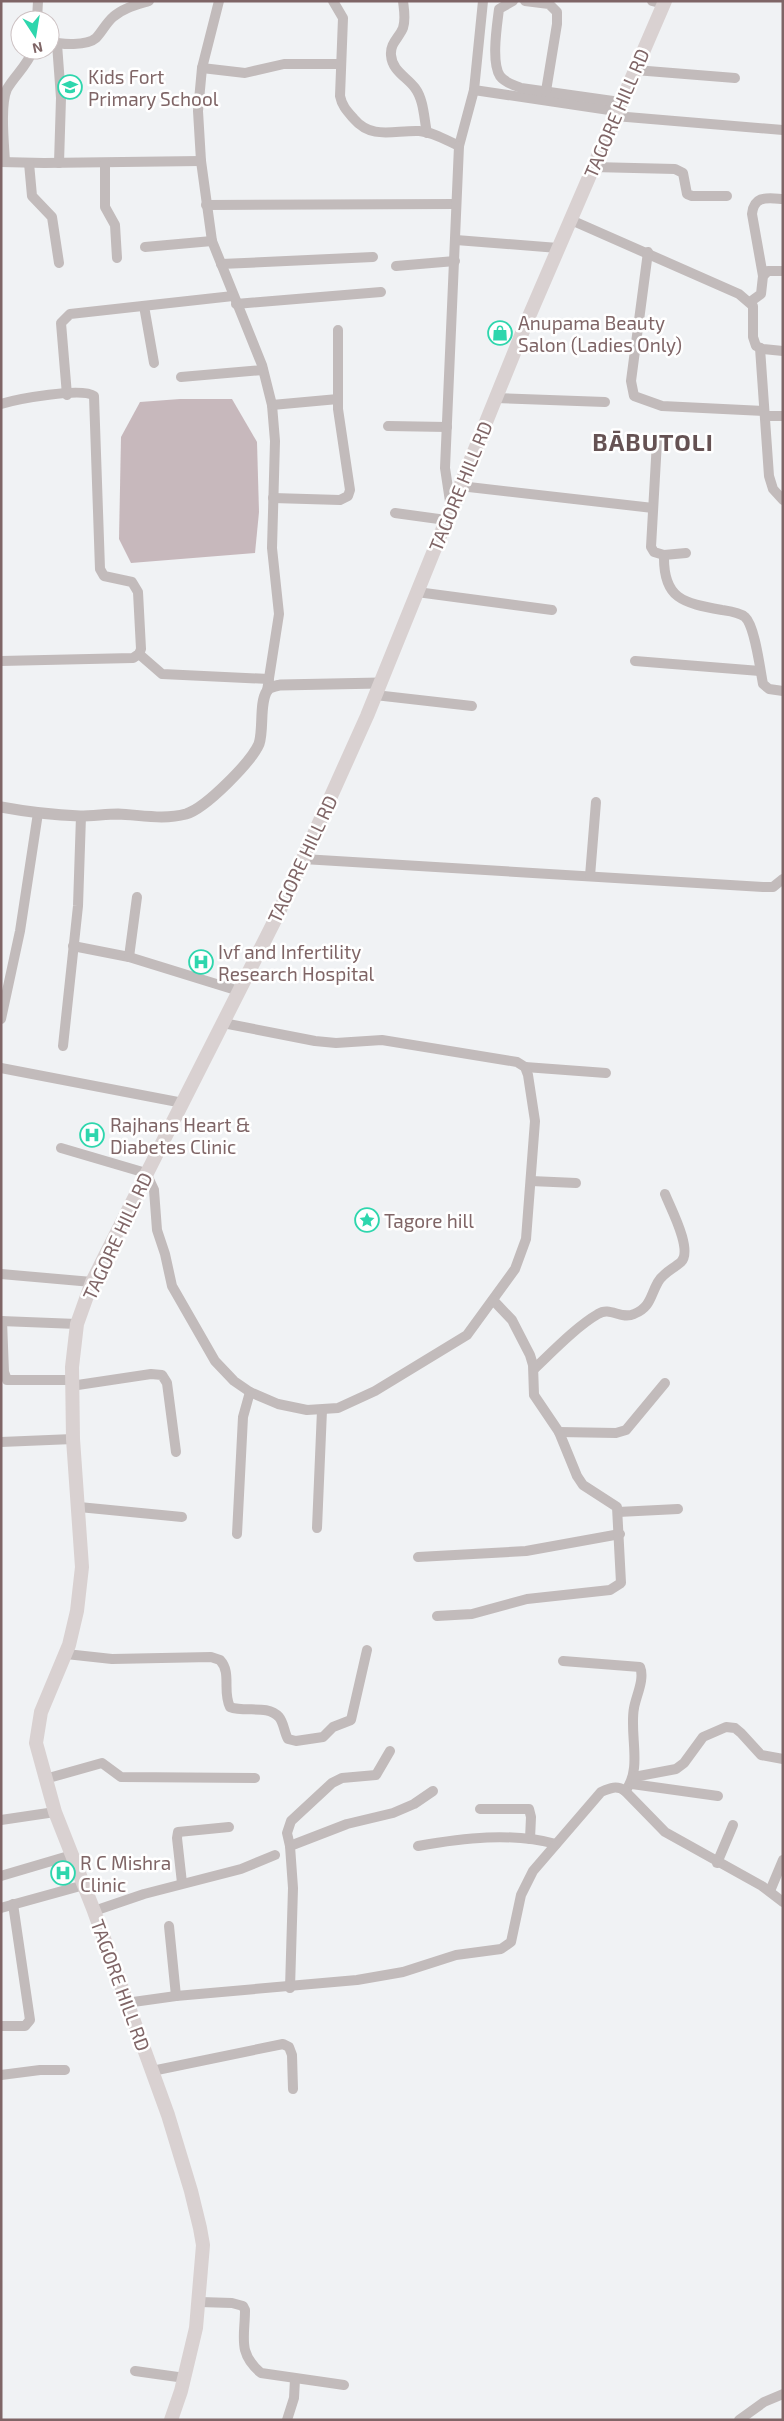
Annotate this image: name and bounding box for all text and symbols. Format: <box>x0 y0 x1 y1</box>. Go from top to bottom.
north arrow <box>10 10 60 60</box>
text: N <box>31 39 45 58</box>
street label: TAGORE HILL RD <box>578 45 654 181</box>
place label: Kids Fort Primary School <box>88 65 219 110</box>
school or university icon: Kids Fort Primary School <box>57 74 83 100</box>
place label: Anupama Beauty Salon (Ladies Only) <box>518 311 682 356</box>
shop icon: Anupama Beauty Salon (Ladies Only) <box>487 320 513 346</box>
street label: TAGORE HILL RD <box>423 418 497 554</box>
district label: BĀBUTOLI <box>592 427 714 456</box>
street label: TAGORE HILL RD <box>262 791 342 927</box>
place label: Ivf and Infertility Research Hospital <box>218 940 375 985</box>
hospital icon: Ivf and Infertility Research Hospital <box>188 949 214 975</box>
place label: Rajhans Heart & Diabetes Clinic <box>110 1113 250 1158</box>
hospital icon: Rajhans Heart & Diabetes Clinic <box>79 1122 105 1148</box>
street label: TAGORE HILL RD <box>77 1168 157 1304</box>
place icon: Tagore hill <box>354 1207 380 1233</box>
place label: Tagore hill <box>384 1209 474 1232</box>
place label: R C Mishra Clinic <box>80 1851 171 1896</box>
hospital icon: R C Mishra Clinic <box>50 1860 76 1886</box>
street label: TAGORE HILL RD <box>87 1916 155 2054</box>

